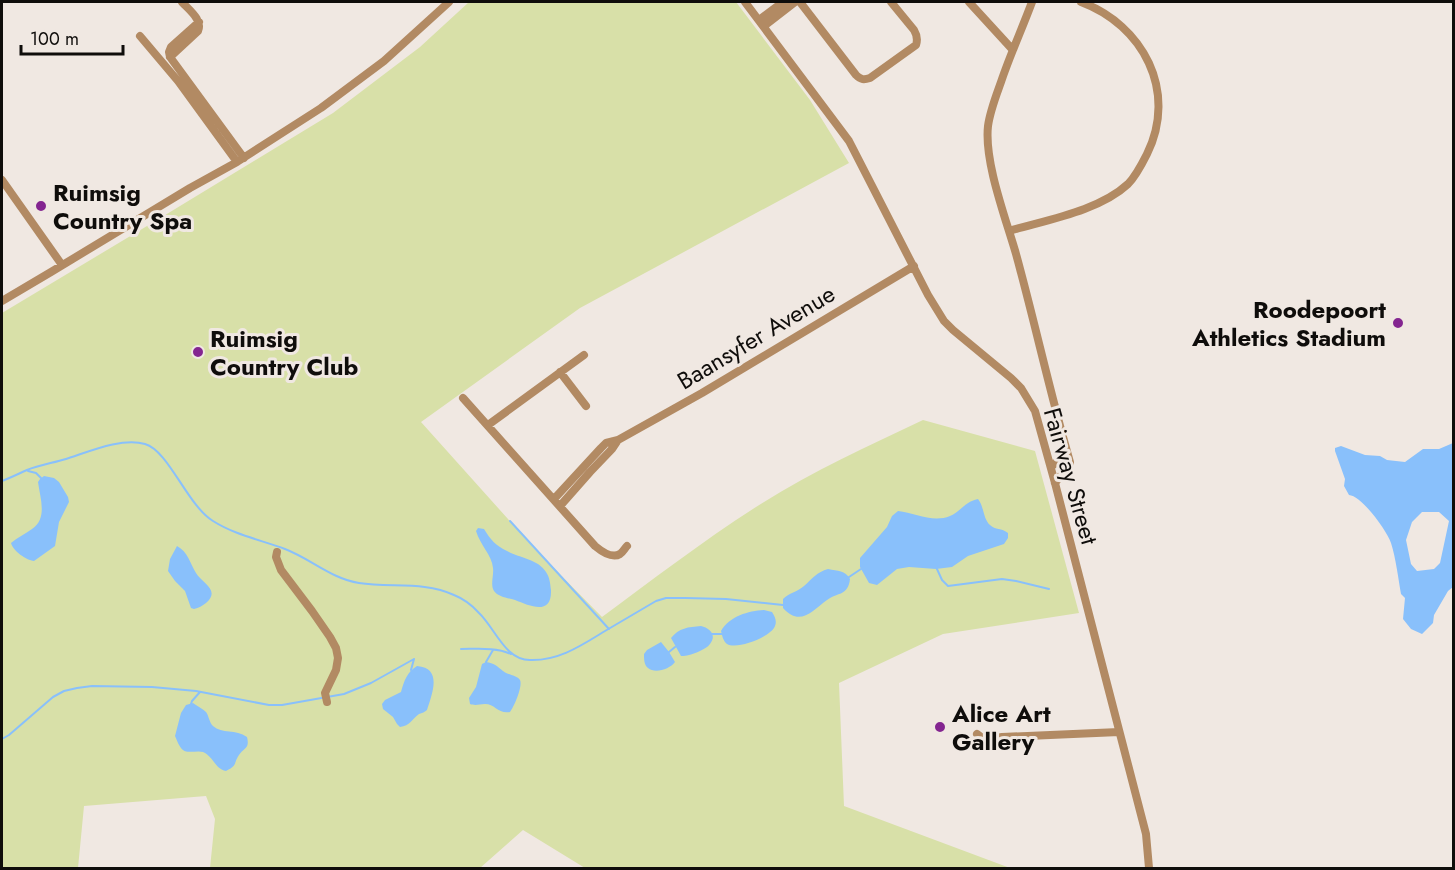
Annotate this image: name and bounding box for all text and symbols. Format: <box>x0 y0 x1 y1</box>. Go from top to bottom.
scale bar <box>21 18 123 56</box>
text: 100 m <box>30 26 79 52</box>
place label: Ruimsig Country Spa <box>53 175 192 238</box>
marker: Ruimsig Country Spa <box>34 199 48 213</box>
street label: Baansyfer Avenue <box>670 276 842 398</box>
place label: Roodepoort Athletics Stadium <box>1191 292 1386 355</box>
marker: Roodepoort Athletics Stadium <box>1391 316 1405 330</box>
place label: Ruimsig Country Club <box>210 321 359 384</box>
marker: Ruimsig Country Club <box>191 345 205 359</box>
street label: Fairway Street <box>1035 404 1107 549</box>
place label: Alice Art Gallery <box>951 696 1051 759</box>
marker: Alice Art Gallery <box>933 720 947 734</box>

